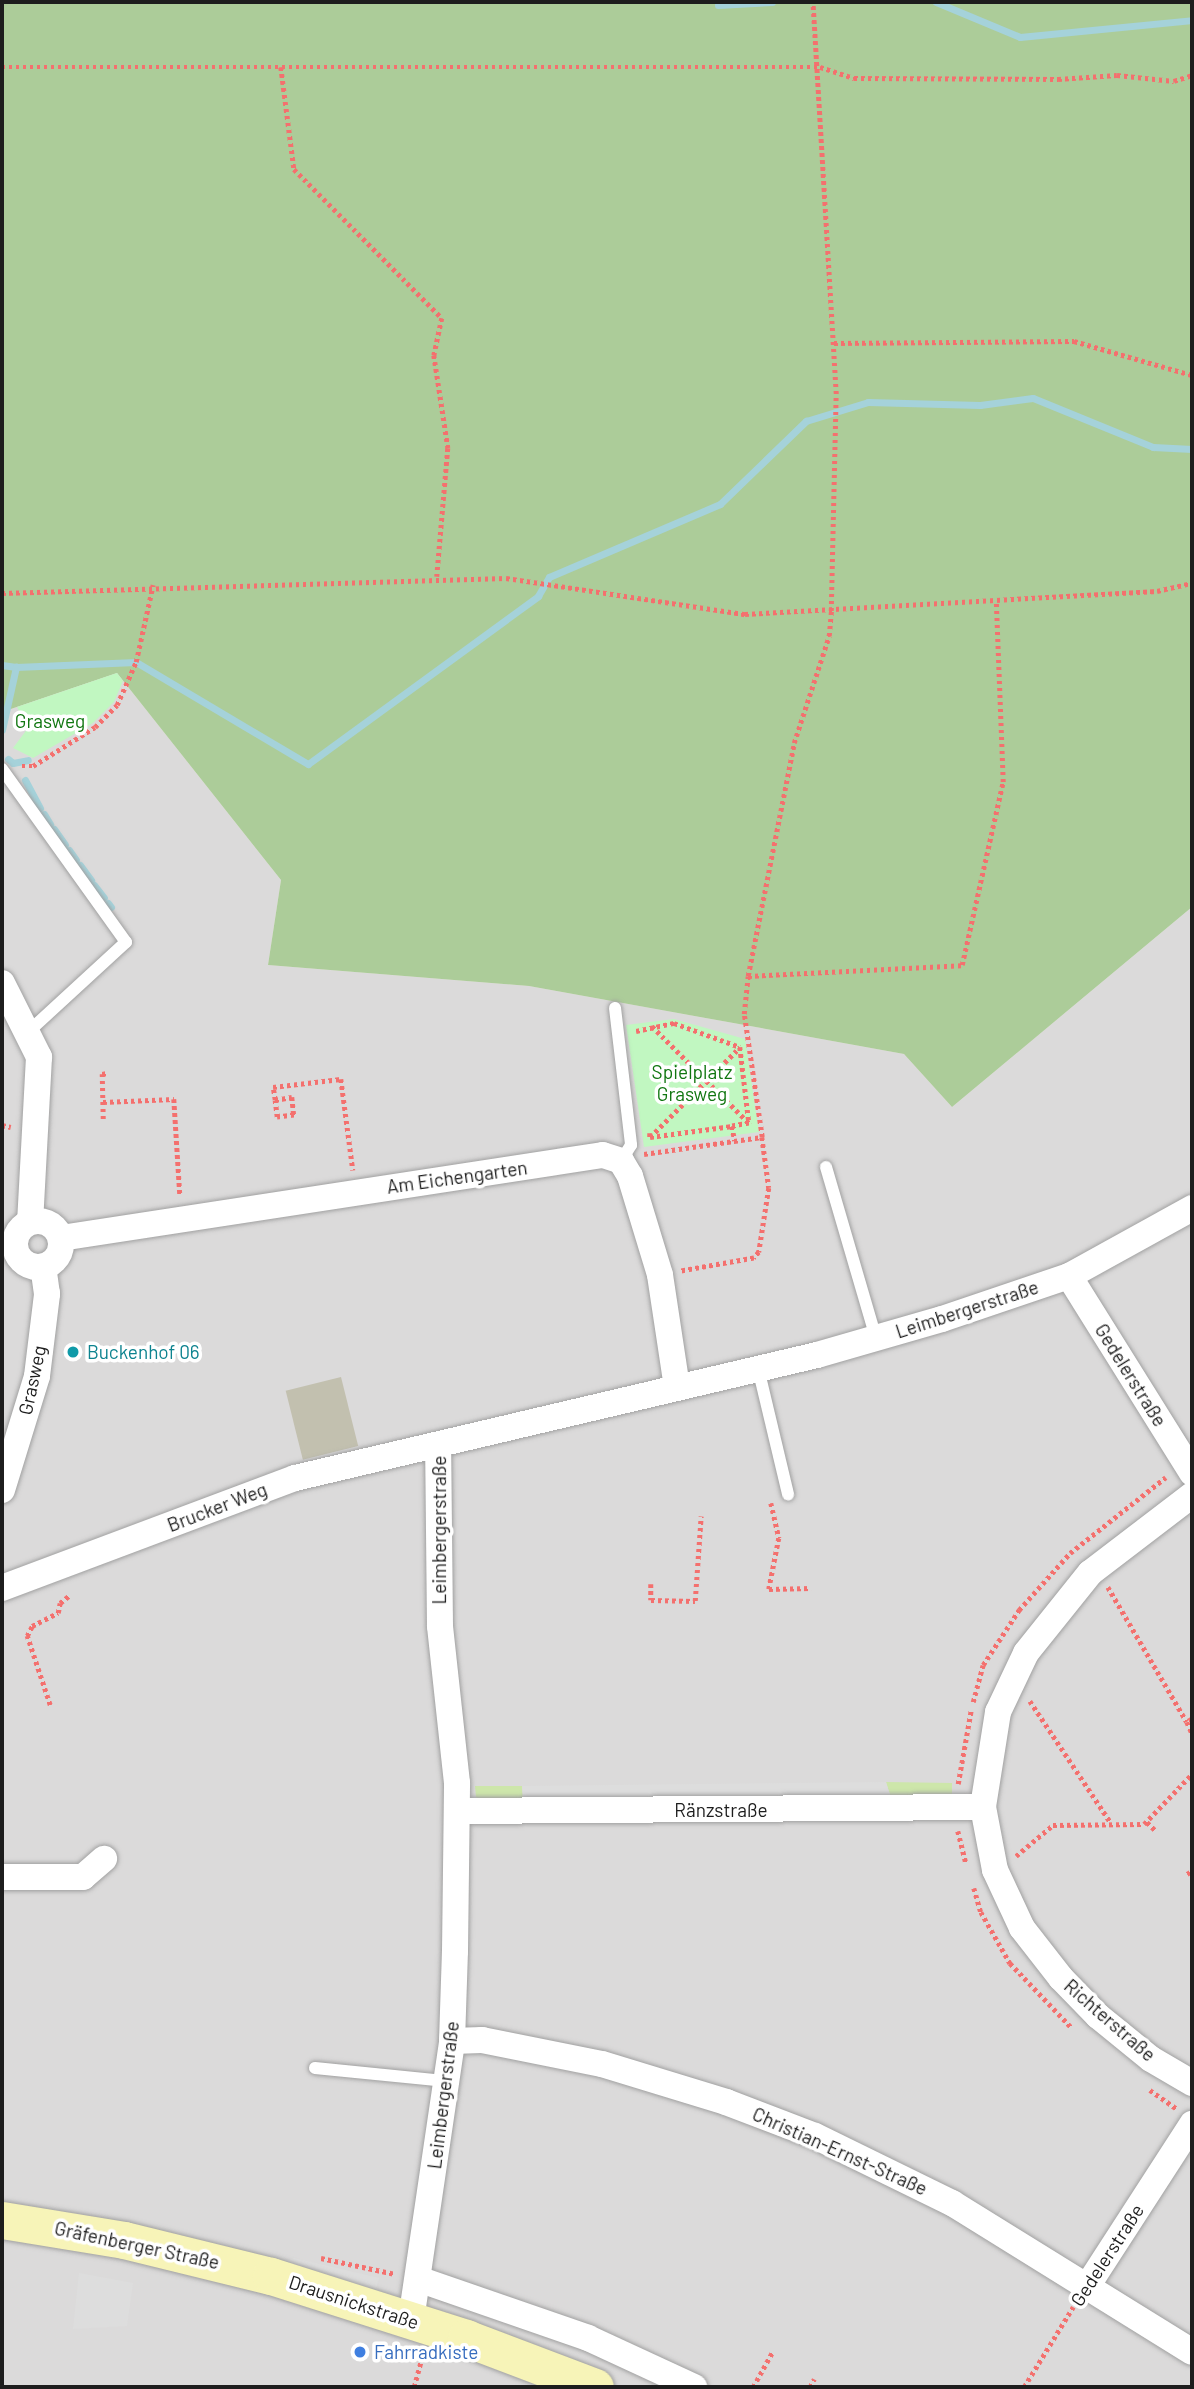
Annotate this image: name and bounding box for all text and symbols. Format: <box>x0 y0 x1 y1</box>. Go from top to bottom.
park label: Grasweg <box>15 710 85 732</box>
park label: Spielplatz Grasweg <box>652 1061 732 1105</box>
street label: Am Eichengarten <box>385 1156 529 1198</box>
street label: Leimbergerstraße <box>893 1275 1041 1343</box>
street label: Gedelerstraße <box>1090 1319 1172 1431</box>
place label: Buckenhof 06 <box>87 1341 200 1363</box>
street label: Grasweg <box>14 1343 50 1417</box>
marker: Buckenhof 06 <box>65 1344 81 1360</box>
street label: Leimbergerstraße <box>428 1456 450 1604</box>
street label: Brucker Weg <box>164 1478 270 1536</box>
street label: Ränzstraße <box>674 1799 768 1821</box>
street label: Richterstraße <box>1060 1974 1160 2066</box>
street label: Leimbergerstraße <box>423 2020 463 2170</box>
street label: Christian-Ernst-Straße <box>749 2102 931 2200</box>
street label: Gedelerstraße <box>1066 2200 1148 2310</box>
street label: Gräfenberger Straße <box>53 2216 221 2274</box>
street label: Drausnickstraße <box>286 2270 422 2334</box>
place label: Fahrradkiste <box>374 2341 478 2363</box>
marker: Fahrradkiste <box>352 2344 368 2360</box>

